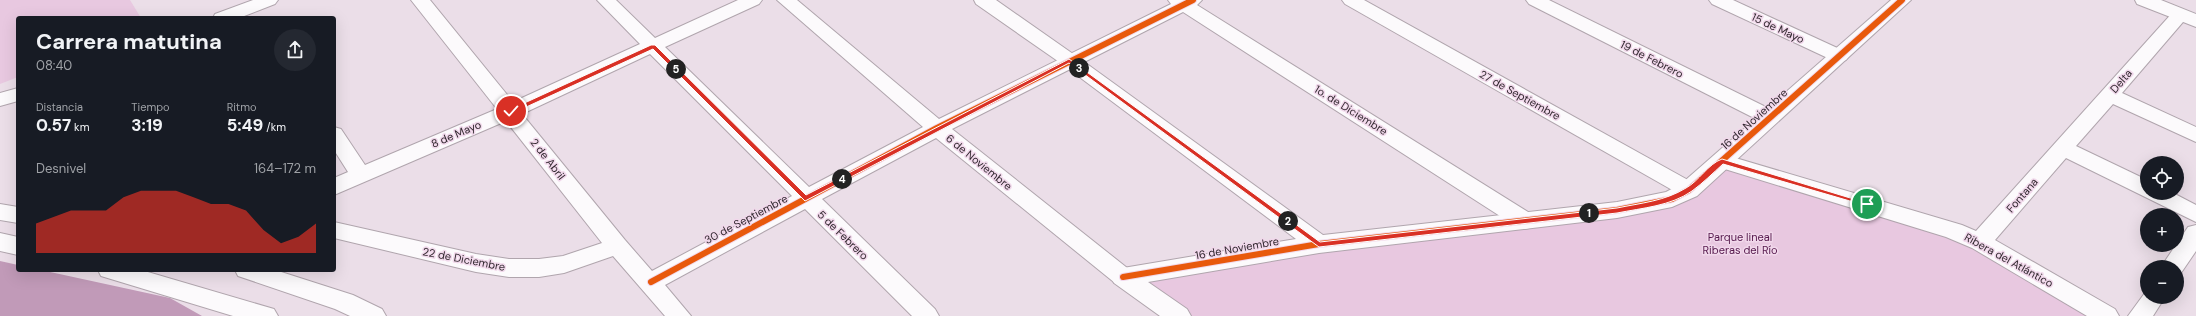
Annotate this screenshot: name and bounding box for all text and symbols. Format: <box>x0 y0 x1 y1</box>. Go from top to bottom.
street label: 15 de Mayo <box>1750 10 1806 46</box>
text: Carrera matutina <box>36 27 222 56</box>
button: share <box>274 29 316 71</box>
street label: 19 de Febrero <box>1618 37 1686 81</box>
text: 08:40 <box>36 57 72 74</box>
pin: 3 <box>1069 58 1089 78</box>
pin: 5 <box>666 59 686 79</box>
text: 3 <box>1076 61 1082 75</box>
text: 5 <box>673 62 679 76</box>
street label: Delta <box>2107 66 2135 96</box>
street label: 27 de Septiembre <box>1477 67 1563 123</box>
street label: 1o. de Diciembre <box>1312 82 1390 138</box>
street label: 16 de Noviembre <box>1718 85 1790 153</box>
pin <box>494 94 528 128</box>
text: Distancia <box>36 100 83 114</box>
text: Tiempo <box>131 100 170 114</box>
text: Ritmo <box>227 100 256 114</box>
icon: check <box>500 100 522 122</box>
text: 0.57 <box>36 114 71 136</box>
text: 3:19 <box>131 114 163 136</box>
text: 5:49 <box>227 114 263 136</box>
street label: 8 de Mayo <box>429 117 483 151</box>
text: km <box>71 120 89 134</box>
text: /km <box>263 120 286 134</box>
street label: 6 de Noviembre <box>943 131 1015 193</box>
street label: 2 de Abril <box>527 136 569 182</box>
map controls <box>2140 156 2184 304</box>
button: locate <box>2140 156 2184 200</box>
text: Desnivel <box>36 160 86 177</box>
text: 164–172 m <box>254 160 316 177</box>
pin: 4 <box>832 169 852 189</box>
text: 4 <box>838 172 846 186</box>
street label: Fontana <box>2003 175 2041 215</box>
pin <box>1850 187 1884 221</box>
street label: 30 de Septiembre <box>702 191 790 247</box>
icon: arrive <box>1856 193 1878 215</box>
pin: 1 <box>1579 203 1599 223</box>
text: 1 <box>1587 206 1591 220</box>
street label: 5 de Febrero <box>815 207 871 263</box>
button: + <box>2140 208 2184 252</box>
pin: 2 <box>1278 211 1298 231</box>
text: 2 <box>1285 214 1291 228</box>
park label: Parque lineal Riberas del Río <box>1703 230 1777 257</box>
street label: Ribera del Atlántico <box>1962 230 2056 290</box>
street label: 16 de Noviembre <box>1194 234 1280 262</box>
street label: 22 de Diciembre <box>422 244 506 274</box>
button: − <box>2140 260 2184 304</box>

